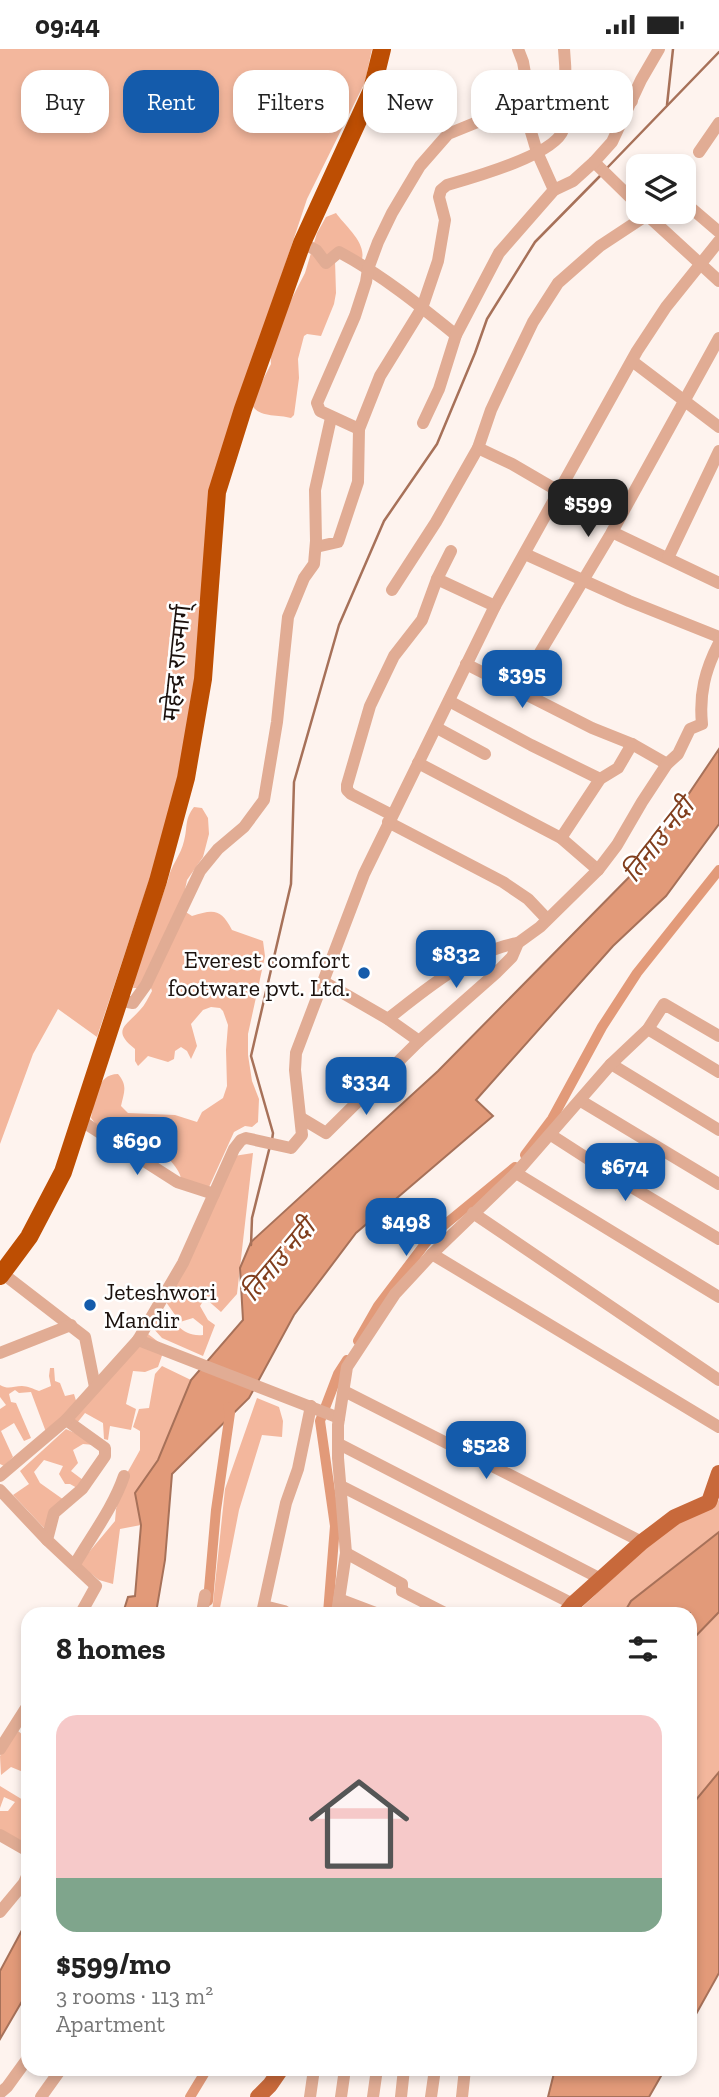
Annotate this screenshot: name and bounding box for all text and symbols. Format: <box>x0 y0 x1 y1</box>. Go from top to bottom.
text: 09:44 <box>35 9 100 41</box>
chip: Buy <box>21 70 109 133</box>
chip: Rent <box>123 70 219 133</box>
chip: Filters <box>233 70 349 133</box>
chip: New <box>363 70 457 133</box>
chip: Apartment <box>471 70 633 133</box>
map controls <box>626 154 696 224</box>
button: layers <box>626 154 696 224</box>
pin: $599 <box>547 479 629 539</box>
text: $599 <box>564 488 612 516</box>
street label: महेन्द्र राज्मार्ग् <box>155 600 197 722</box>
pin: $395 <box>481 651 563 710</box>
text: $395 <box>498 659 546 687</box>
water label: तिनाउ नदी <box>615 788 704 888</box>
pin: $832 <box>415 930 497 990</box>
text: $832 <box>432 939 480 967</box>
place label: Everest comfort footware pvt. Ltd. <box>168 945 350 1002</box>
marker: Everest comfort footware pvt. Ltd. <box>356 965 372 981</box>
pin: $334 <box>325 1058 407 1117</box>
text: $334 <box>342 1066 390 1094</box>
pin: $690 <box>96 1117 178 1177</box>
text: $690 <box>112 1126 162 1154</box>
pin: $674 <box>584 1143 666 1203</box>
text: $674 <box>601 1152 649 1180</box>
pin: $498 <box>365 1199 447 1258</box>
text: $498 <box>381 1207 431 1235</box>
water label: तिनाउ नदी <box>234 1208 325 1308</box>
place label: Jeteshwori Mandir <box>104 1277 217 1334</box>
marker: Jeteshwori Mandir <box>82 1297 98 1313</box>
pin: $528 <box>445 1421 527 1481</box>
text: $528 <box>462 1430 510 1458</box>
icon: filters <box>624 1630 662 1668</box>
text: 8 homes <box>56 1631 165 1667</box>
icon: home <box>296 1761 422 1887</box>
text: $599/mo <box>56 1946 171 1982</box>
text: 3 rooms · 113 m² <box>56 1982 213 2010</box>
text: Apartment <box>56 2010 165 2038</box>

